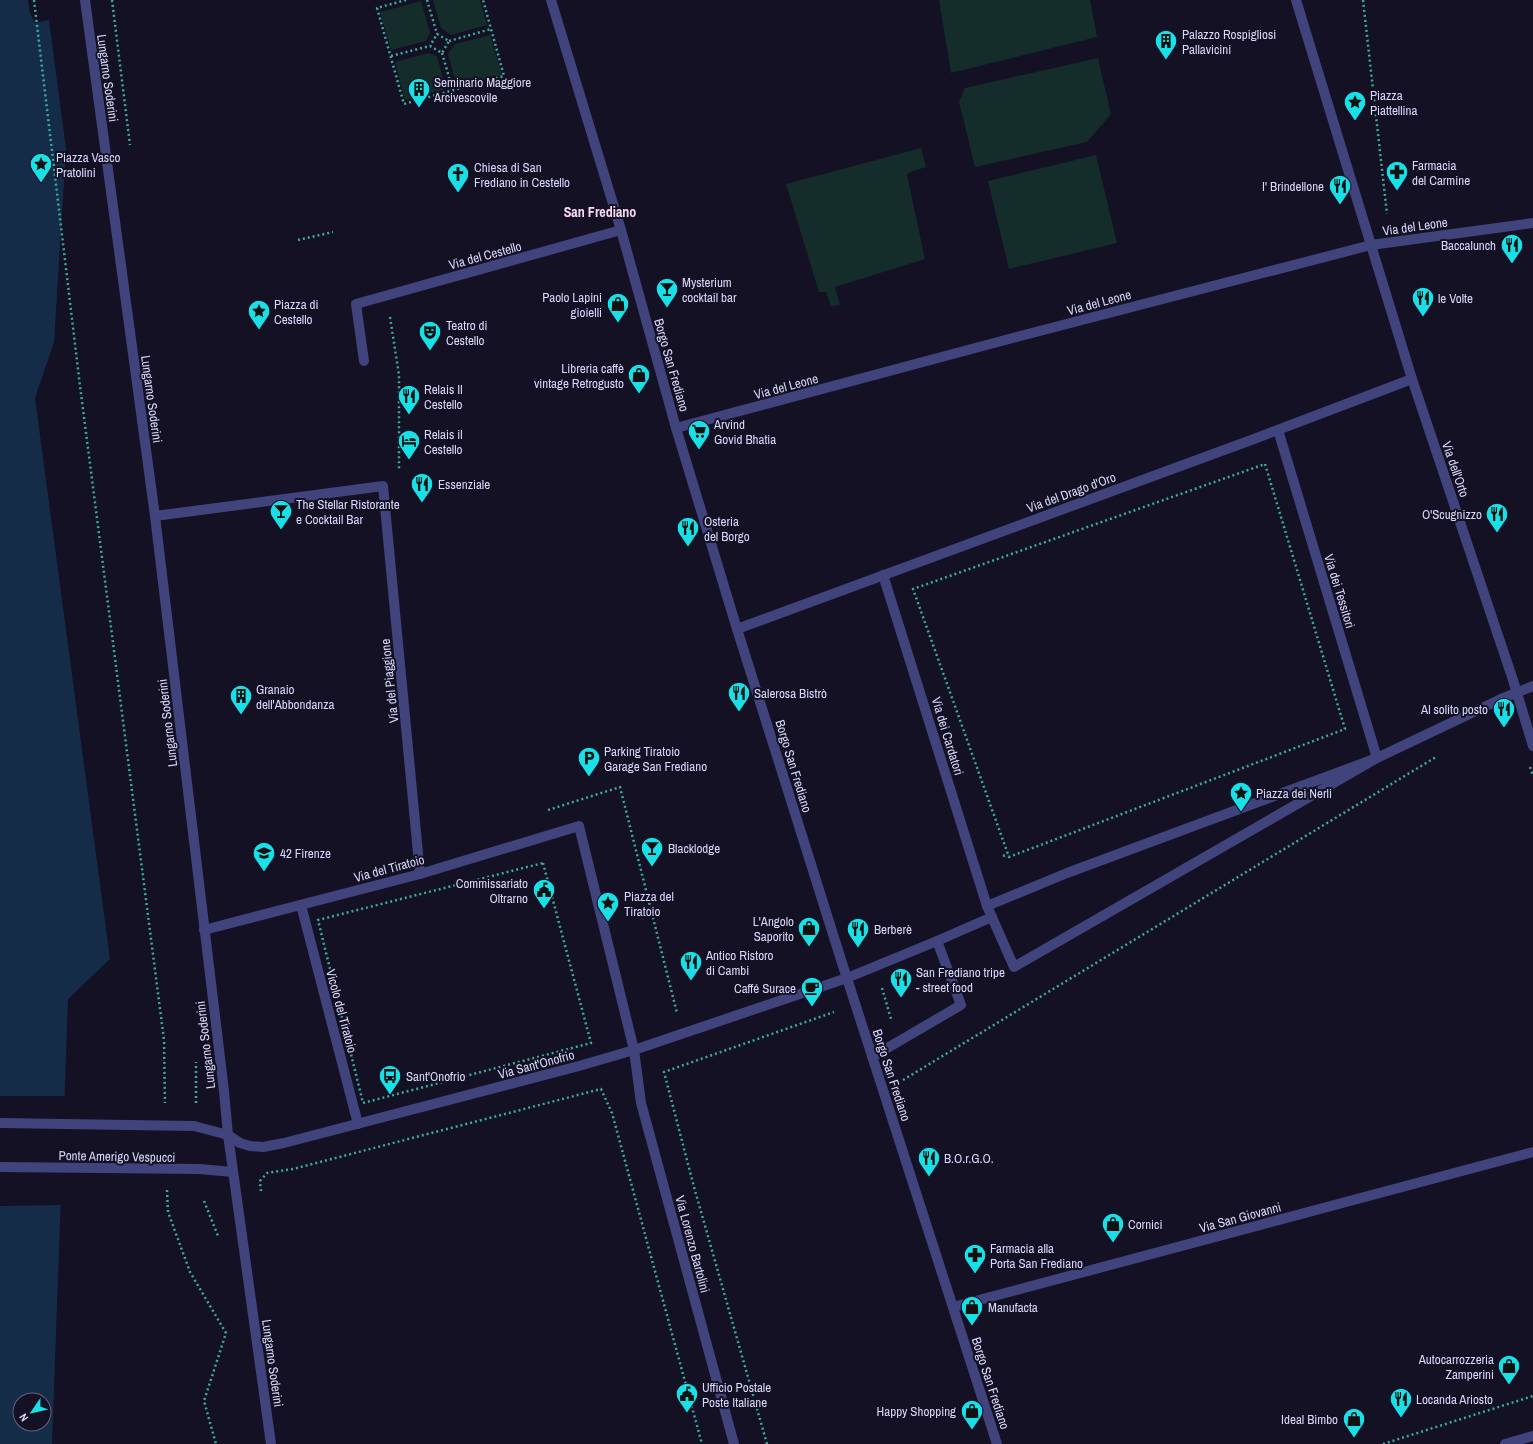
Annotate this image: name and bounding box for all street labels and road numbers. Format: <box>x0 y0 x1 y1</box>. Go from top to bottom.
street label: Lungarno Soderini <box>93 33 122 123</box>
street label: Via del Leone <box>1381 214 1449 239</box>
street label: Via del Cestello <box>447 238 523 273</box>
street label: Via del Leone <box>1065 286 1133 319</box>
street label: Borgo San Frediano <box>650 317 693 414</box>
street label: Lungarno Soderini <box>137 354 166 444</box>
street label: Via del Leone <box>752 370 820 403</box>
street label: Via dell'Orto <box>1438 439 1473 499</box>
street label: Via del Drago d'Oro <box>1024 468 1118 516</box>
street label: Via dei Tessitori <box>1320 552 1359 630</box>
street label: Via del Piaggione <box>377 638 402 724</box>
street label: Lungarno Soderini <box>154 678 181 768</box>
street label: Via dei Cardatori <box>928 695 968 777</box>
street label: Borgo San Frediano <box>771 718 816 815</box>
street label: Via del Tiratoio <box>352 851 426 886</box>
street label: Vicolo del Tiratoio <box>322 967 361 1055</box>
street label: Lungarno Soderini <box>192 1000 219 1090</box>
street label: Borgo San Frediano <box>869 1027 914 1123</box>
street label: Via Sant'Onofrio <box>496 1046 576 1083</box>
street label: Ponte Amerigo Vespucci <box>58 1147 176 1166</box>
street label: Via Lorenzo Bartolini <box>671 1194 714 1295</box>
street label: Via San Giovanni <box>1197 1198 1283 1237</box>
street label: Lungarno Soderini <box>258 1318 287 1408</box>
street label: Borgo San Frediano <box>968 1335 1013 1431</box>

